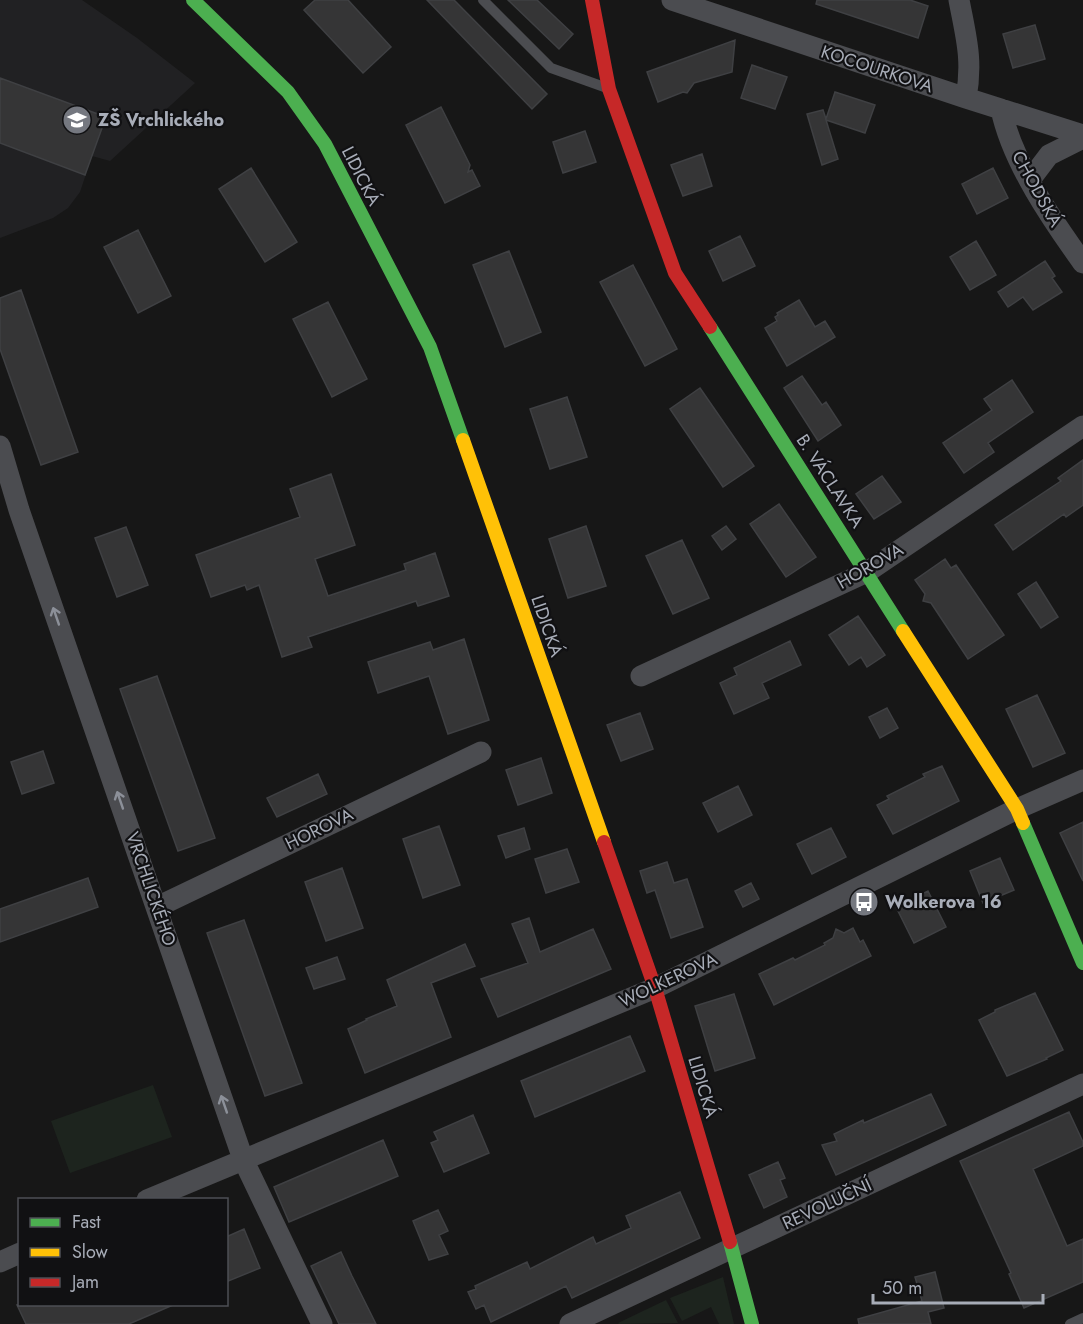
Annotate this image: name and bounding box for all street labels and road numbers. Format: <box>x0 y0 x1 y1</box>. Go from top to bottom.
street label: KOCOURKOVA <box>818 39 936 99</box>
street label: LIDICKÁ <box>335 142 387 210</box>
street label: CHODSKÁ <box>1005 146 1069 232</box>
street label: B. VÁCLAVKA <box>790 429 870 533</box>
street label: HOROVA <box>832 536 908 595</box>
street label: LIDICKÁ <box>524 592 570 660</box>
street label: HOROVA <box>281 801 358 857</box>
street label: VRCHLICKÉHO <box>119 828 183 950</box>
street label: WOLKEROVA <box>615 946 721 1014</box>
street label: LIDICKÁ <box>681 1053 725 1121</box>
street label: REVOLUČNÍ <box>778 1172 876 1236</box>

